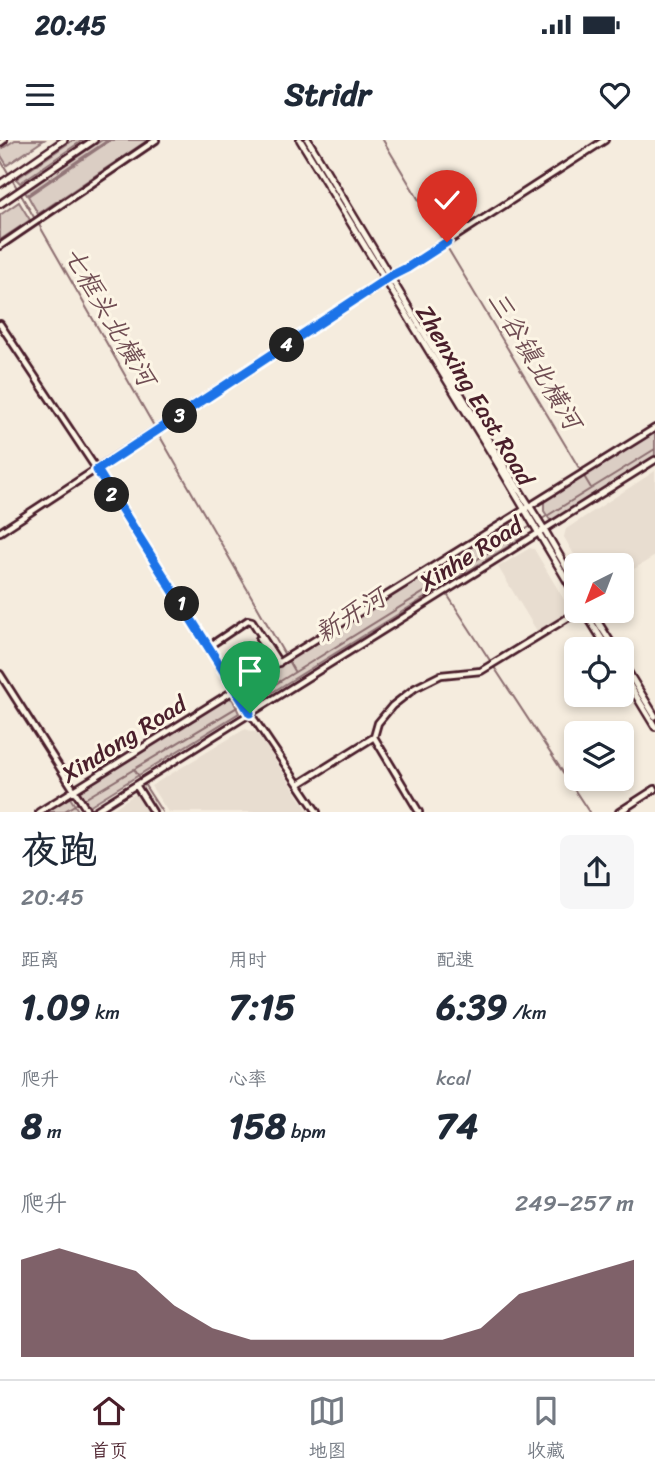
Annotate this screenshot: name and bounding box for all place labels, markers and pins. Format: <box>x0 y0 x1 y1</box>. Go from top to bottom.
pin <box>417 170 477 242</box>
pin: 4 <box>270 328 304 362</box>
pin: 3 <box>162 398 198 434</box>
pin: 2 <box>94 478 130 512</box>
pin: 1 <box>164 587 200 622</box>
pin <box>220 641 280 713</box>

